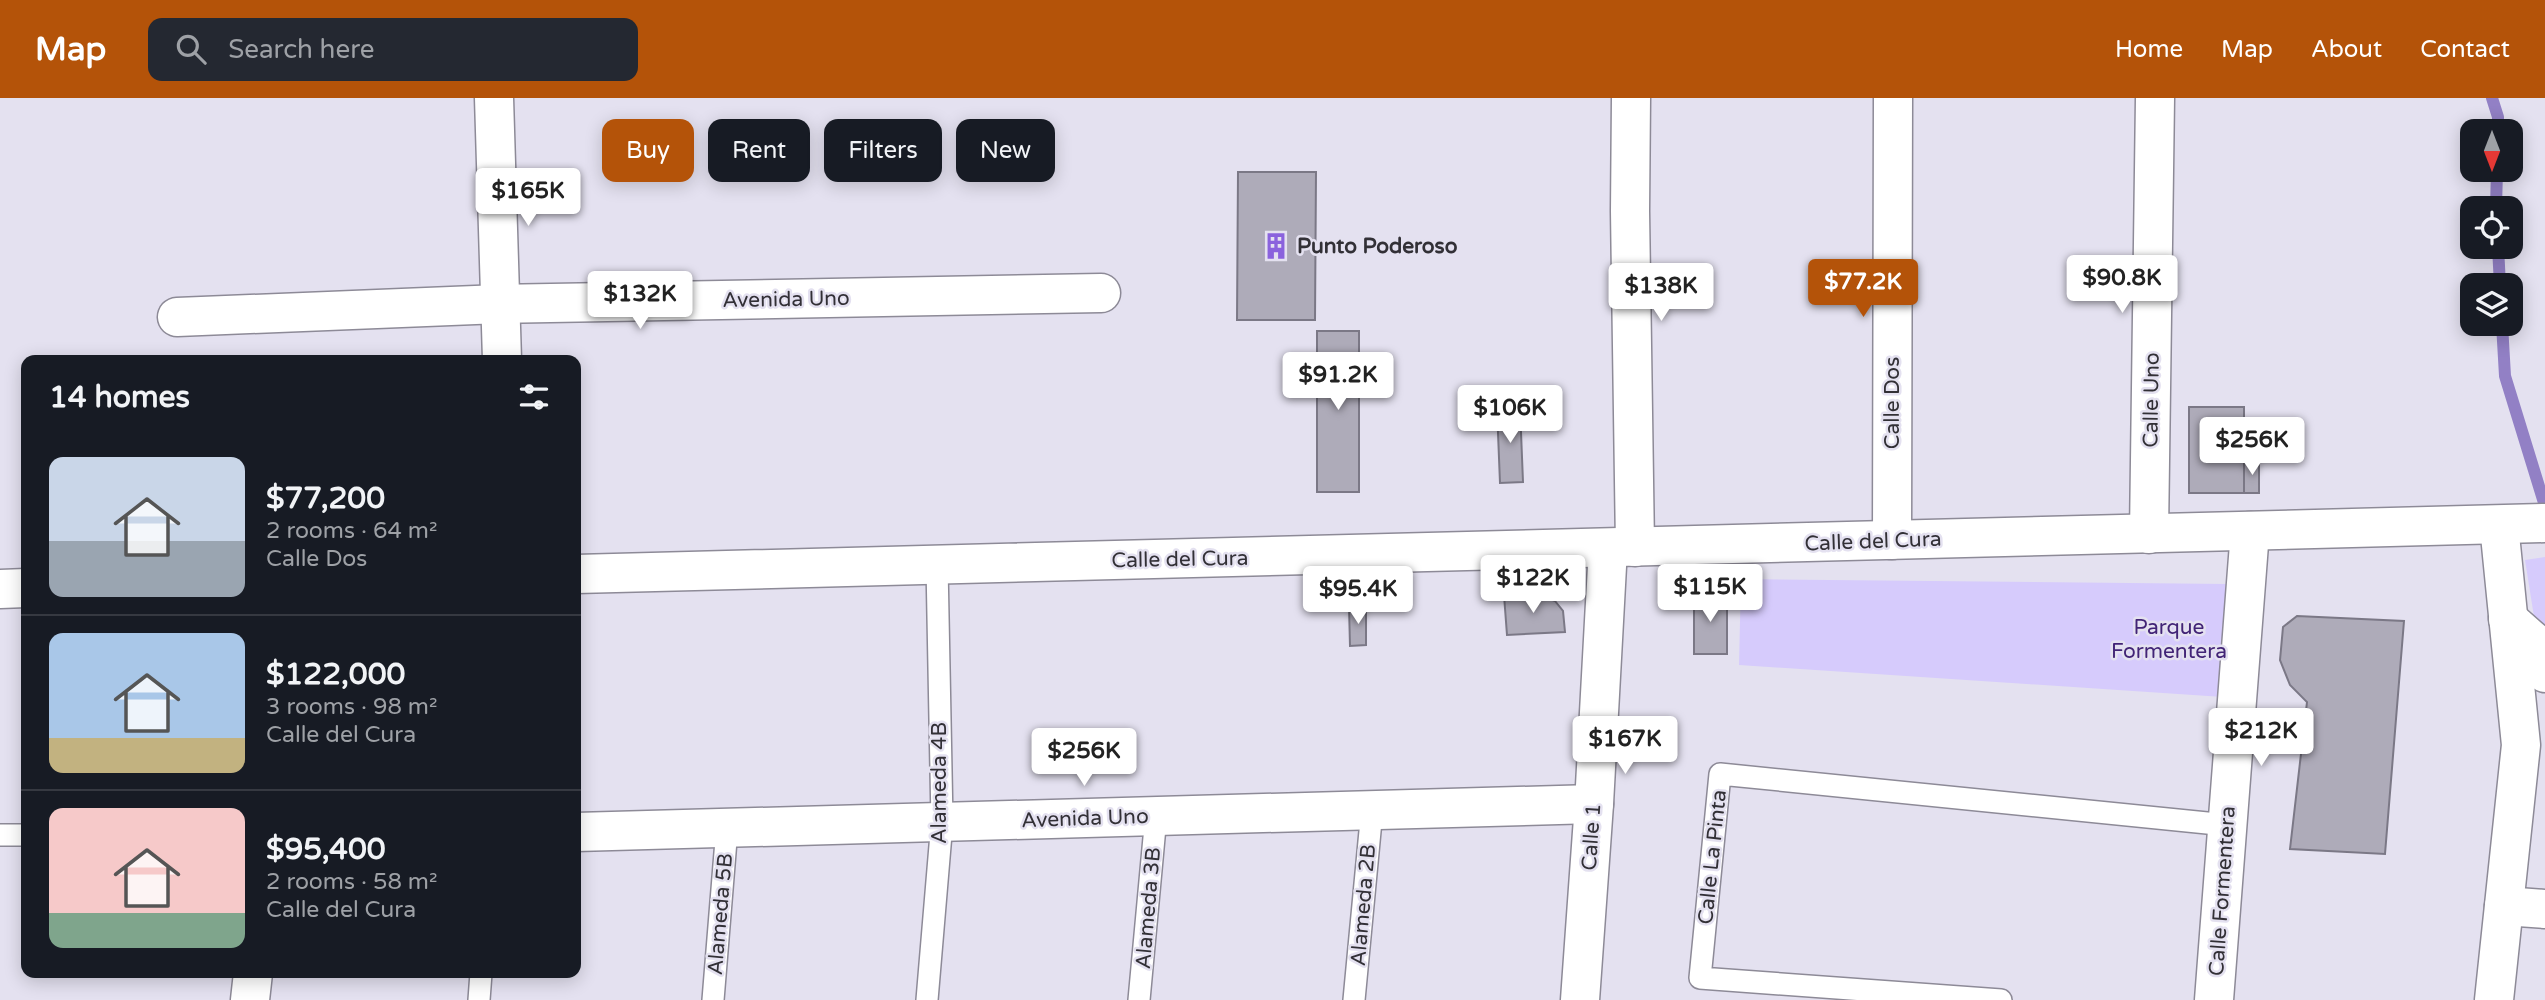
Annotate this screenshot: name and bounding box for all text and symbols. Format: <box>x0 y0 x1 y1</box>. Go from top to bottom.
search box <box>148 18 638 81</box>
text: Map <box>35 30 106 69</box>
icon: search <box>172 30 210 68</box>
text: Search here <box>228 34 374 65</box>
text: Home <box>2115 35 2183 64</box>
text: Map <box>2221 35 2273 64</box>
text: About <box>2311 35 2382 64</box>
text: Contact <box>2420 35 2510 64</box>
chip: Buy <box>602 119 694 182</box>
chip: Rent <box>708 119 810 182</box>
chip: Filters <box>824 119 942 182</box>
chip: New <box>956 119 1055 182</box>
north arrow <box>2460 119 2524 182</box>
map controls <box>2460 119 2523 336</box>
pin: $165K <box>479 169 577 228</box>
text: $165K <box>492 177 564 205</box>
button: locate <box>2460 196 2523 259</box>
building icon: Punto Poderoso <box>1261 231 1291 261</box>
place label: Punto Poderoso <box>1297 234 1458 259</box>
pin: $90.8K <box>2065 256 2179 315</box>
pin: $77.2K <box>1806 260 1920 319</box>
pin: $138K <box>1612 264 1710 323</box>
text: $90.8K <box>2083 264 2161 292</box>
text: $77.2K <box>1824 268 1902 296</box>
pin: $132K <box>591 272 689 331</box>
text: $138K <box>1625 272 1697 300</box>
button: layers <box>2460 273 2523 336</box>
text: $132K <box>604 280 676 308</box>
street label: Avenida Uno <box>722 286 850 313</box>
pin: $91.2K <box>1281 352 1395 412</box>
street label: Calle Uno <box>2138 352 2165 448</box>
street label: Calle Dos <box>1880 357 1905 449</box>
text: $91.2K <box>1299 361 1377 389</box>
icon: filters <box>515 378 553 416</box>
text: 14 homes <box>49 379 190 416</box>
pin: $106K <box>1461 386 1559 445</box>
text: $106K <box>1474 394 1546 422</box>
pin: $256K <box>2203 418 2301 477</box>
text: $256K <box>2216 426 2288 454</box>
text: $77,200 <box>266 480 385 517</box>
icon: home <box>105 485 189 569</box>
text: 2 rooms · 64 m² <box>266 517 437 545</box>
street label: Calle del Cura <box>1804 527 1942 556</box>
text: Calle Dos <box>266 545 367 573</box>
street label: Calle del Cura <box>1111 546 1249 573</box>
pin: $122K <box>1484 556 1582 615</box>
text: $122K <box>1497 564 1569 592</box>
pin: $115K <box>1661 564 1759 624</box>
pin: $95.4K <box>1301 566 1415 626</box>
text: $115K <box>1674 573 1746 601</box>
text: $95.4K <box>1319 575 1397 603</box>
park label: Parque Formentera <box>2111 615 2227 664</box>
text: $122,000 <box>266 656 405 693</box>
icon: home <box>105 661 189 745</box>
text: 3 rooms · 98 m² <box>266 693 437 721</box>
pin: $212K <box>2212 708 2310 768</box>
pin: $167K <box>1576 716 1674 776</box>
text: $212K <box>2225 717 2297 745</box>
text: Calle del Cura <box>266 721 416 749</box>
street label: Alameda 4B <box>927 722 952 844</box>
text: $167K <box>1589 725 1661 753</box>
pin: $256K <box>1035 728 1133 788</box>
text: $256K <box>1048 737 1120 765</box>
street label: Calle La Pinta <box>1693 789 1732 926</box>
street label: Calle 1 <box>1577 803 1606 872</box>
street label: Avenida Uno <box>1021 804 1149 833</box>
street label: Calle Formentera <box>2204 805 2241 977</box>
text: $95,400 <box>266 831 386 868</box>
icon: home <box>105 836 189 920</box>
street label: Alameda 2B <box>1346 843 1381 967</box>
street label: Alameda 3B <box>1131 846 1166 970</box>
street label: Alameda 5B <box>703 852 738 976</box>
text: 2 rooms · 58 m² <box>266 868 437 896</box>
text: Calle del Cura <box>266 896 416 924</box>

